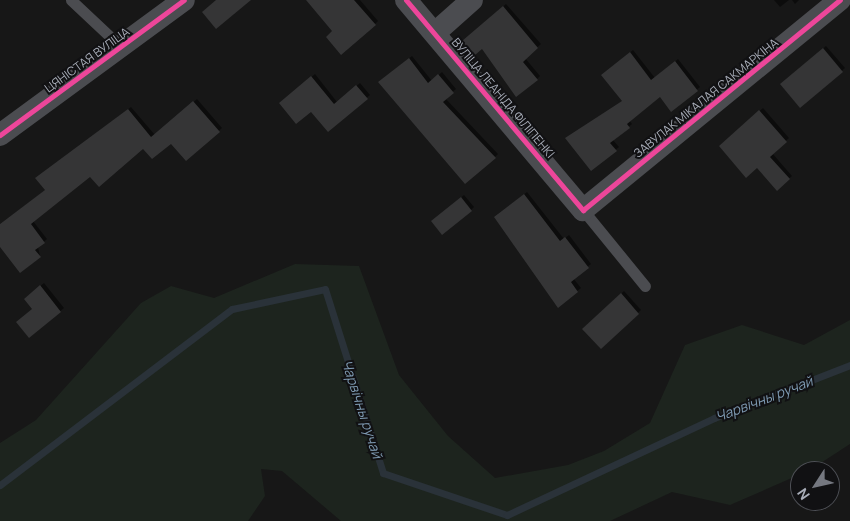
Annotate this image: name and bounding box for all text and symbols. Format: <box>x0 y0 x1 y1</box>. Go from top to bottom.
street label: ЦЯНІСТАЯ ВУЛІЦА <box>42 24 132 96</box>
street label: ВУЛІЦА ЛЕАНІДА ФІЛІПЕНКІ <box>449 35 557 161</box>
street label: ЗАВУЛАК МІКАЛАЯ САКМАРКІНА <box>631 35 781 161</box>
water label: Чарвічны ручай <box>338 358 386 460</box>
water label: Чарвічны ручай <box>713 373 815 425</box>
north arrow <box>790 461 840 511</box>
text: N <box>792 485 814 504</box>

